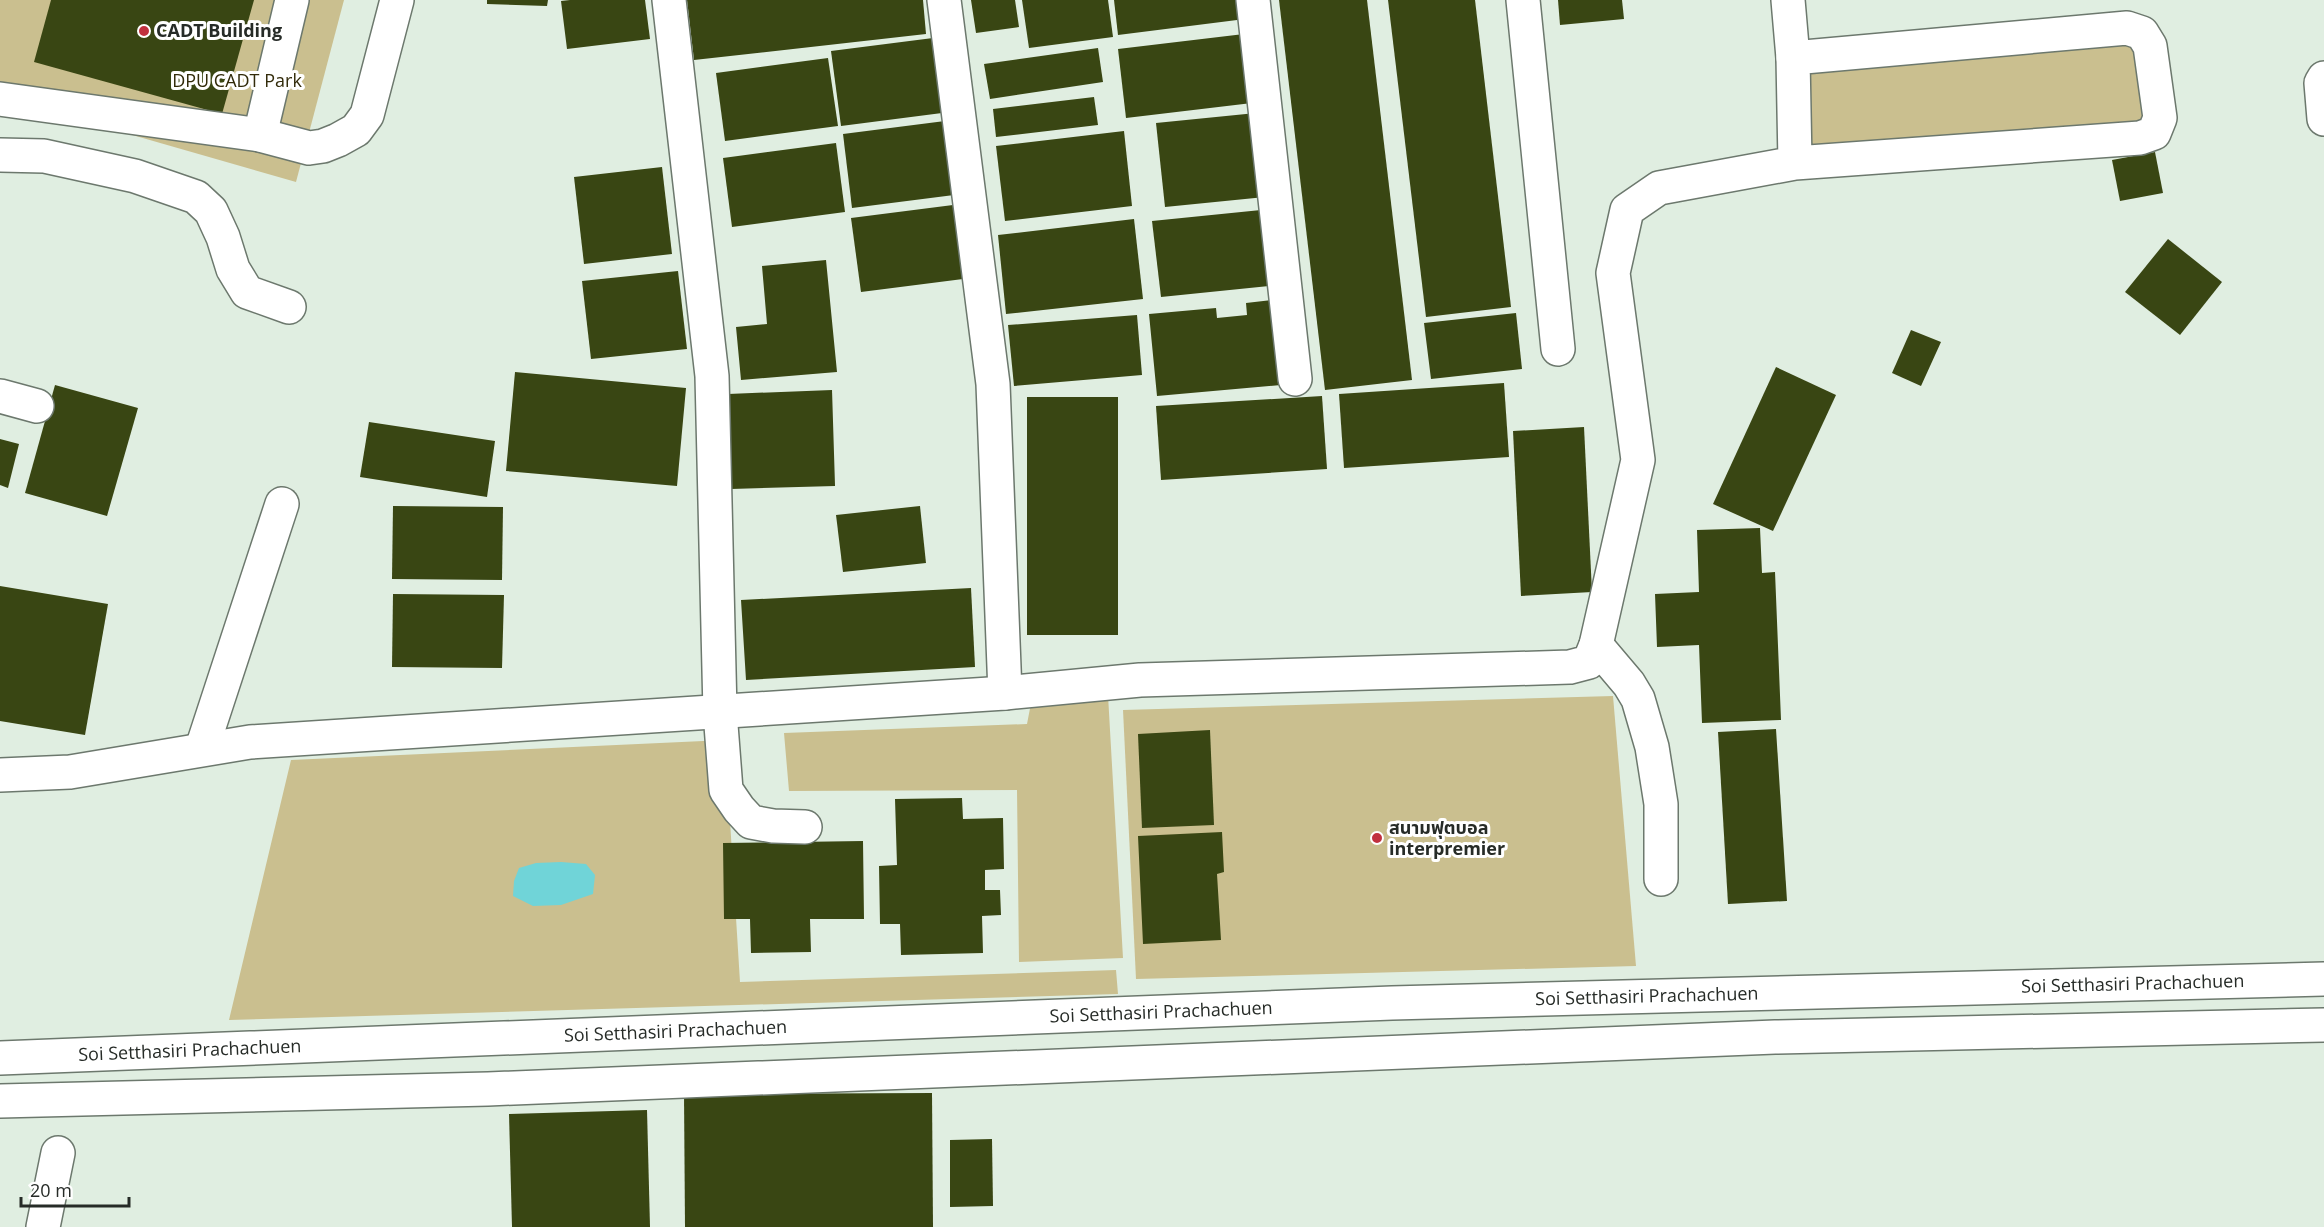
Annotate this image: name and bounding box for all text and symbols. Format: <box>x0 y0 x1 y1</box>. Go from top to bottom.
place label: CADT Building <box>156 18 282 42</box>
marker: CADT Building <box>137 24 151 38</box>
park label: DPU CADT Park <box>172 68 302 92</box>
place label: สนามฟุตบอล interpremier <box>1389 815 1505 860</box>
marker: สนามฟุตบอล interpremier <box>1370 831 1384 845</box>
street label: Soi Setthasiri Prachachuen <box>2021 968 2245 998</box>
street label: Soi Setthasiri Prachachuen <box>1535 981 1759 1010</box>
street label: Soi Setthasiri Prachachuen <box>1049 995 1273 1028</box>
street label: Soi Setthasiri Prachachuen <box>563 1014 787 1047</box>
street label: Soi Setthasiri Prachachuen <box>78 1033 302 1066</box>
scale bar <box>21 1170 129 1208</box>
text: 20 m <box>30 1178 72 1202</box>

